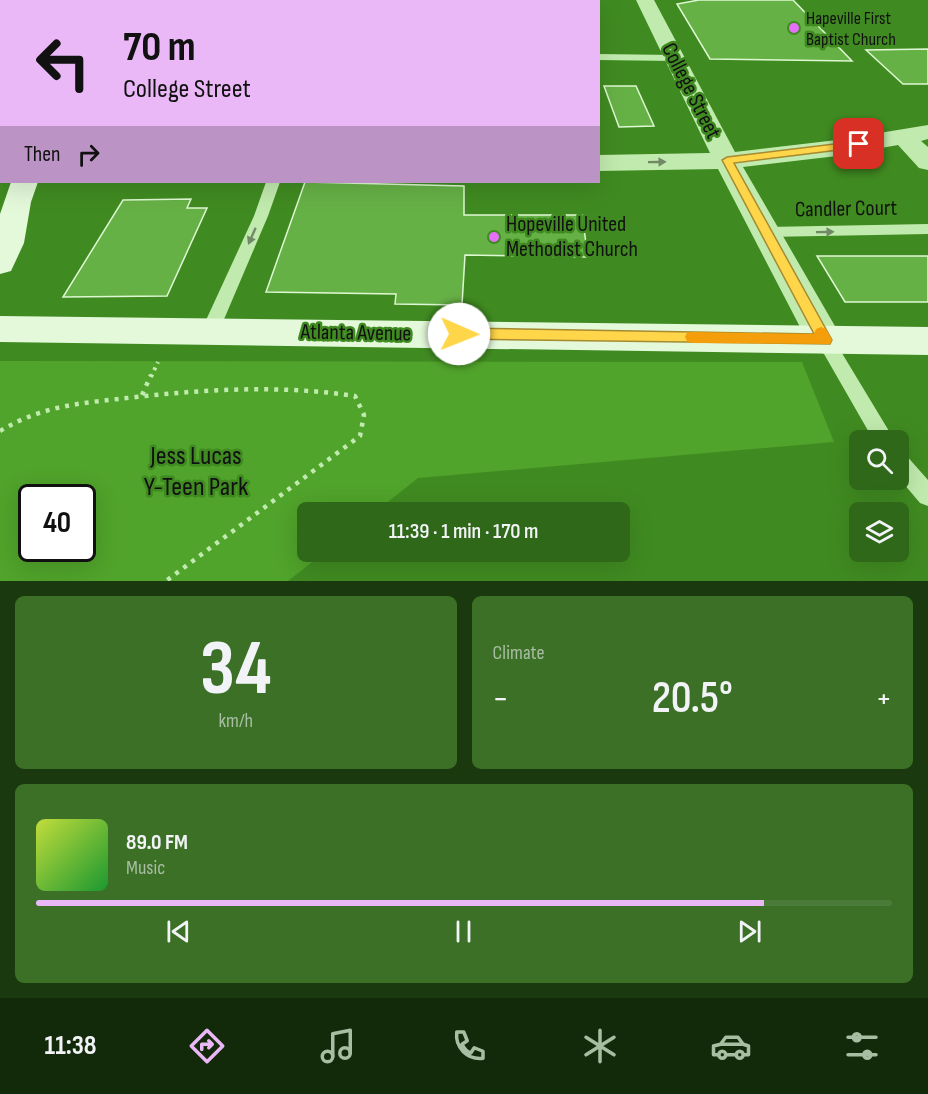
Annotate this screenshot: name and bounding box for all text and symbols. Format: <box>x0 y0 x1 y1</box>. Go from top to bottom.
place label: Hapeville First Baptist Church <box>806 8 896 50</box>
marker: Hapeville First Baptist Church <box>787 21 801 35</box>
text: 70 m <box>123 22 196 73</box>
icon: left <box>24 24 102 102</box>
street label: College Street <box>655 38 727 144</box>
text: College Street <box>123 73 251 105</box>
pin <box>833 118 884 169</box>
icon: arrive <box>842 127 875 160</box>
icon: right <box>72 138 105 171</box>
text: Then <box>24 141 60 168</box>
one-way arrow <box>647 158 666 167</box>
street label: Candler Court <box>795 195 898 223</box>
place label: Hopeville United Methodist Church <box>506 211 638 263</box>
one-way arrow <box>247 228 257 246</box>
one-way arrow <box>815 228 834 237</box>
marker: Hopeville United Methodist Church <box>487 230 501 244</box>
position arrow <box>427 302 491 366</box>
street label: Atlanta Avenue <box>299 319 412 347</box>
map controls <box>849 430 909 562</box>
button: search <box>849 430 909 490</box>
park label: Jess Lucas Y-Teen Park <box>144 440 249 503</box>
speed limit sign: 40 <box>18 484 96 562</box>
button: layers <box>849 502 909 562</box>
text: 11:39 · 1 min · 170 m <box>389 518 538 545</box>
text: 34 <box>200 623 271 716</box>
text: Climate <box>493 641 545 665</box>
text: 20.5° <box>652 671 733 726</box>
text: − <box>493 679 509 719</box>
text: + <box>876 679 892 719</box>
text: km/h <box>218 709 253 733</box>
text: 89.0 FM <box>126 829 188 856</box>
text: Music <box>126 856 165 880</box>
icon: previous <box>162 915 195 948</box>
icon: pause <box>447 915 480 948</box>
icon: next <box>733 915 766 948</box>
icon: directions <box>186 1025 228 1067</box>
icon: music <box>317 1025 359 1067</box>
icon: phone <box>448 1025 490 1067</box>
icon: climate <box>579 1025 621 1067</box>
icon: car <box>710 1025 752 1067</box>
icon: filters <box>841 1025 883 1067</box>
text: 11:38 <box>45 1030 97 1062</box>

